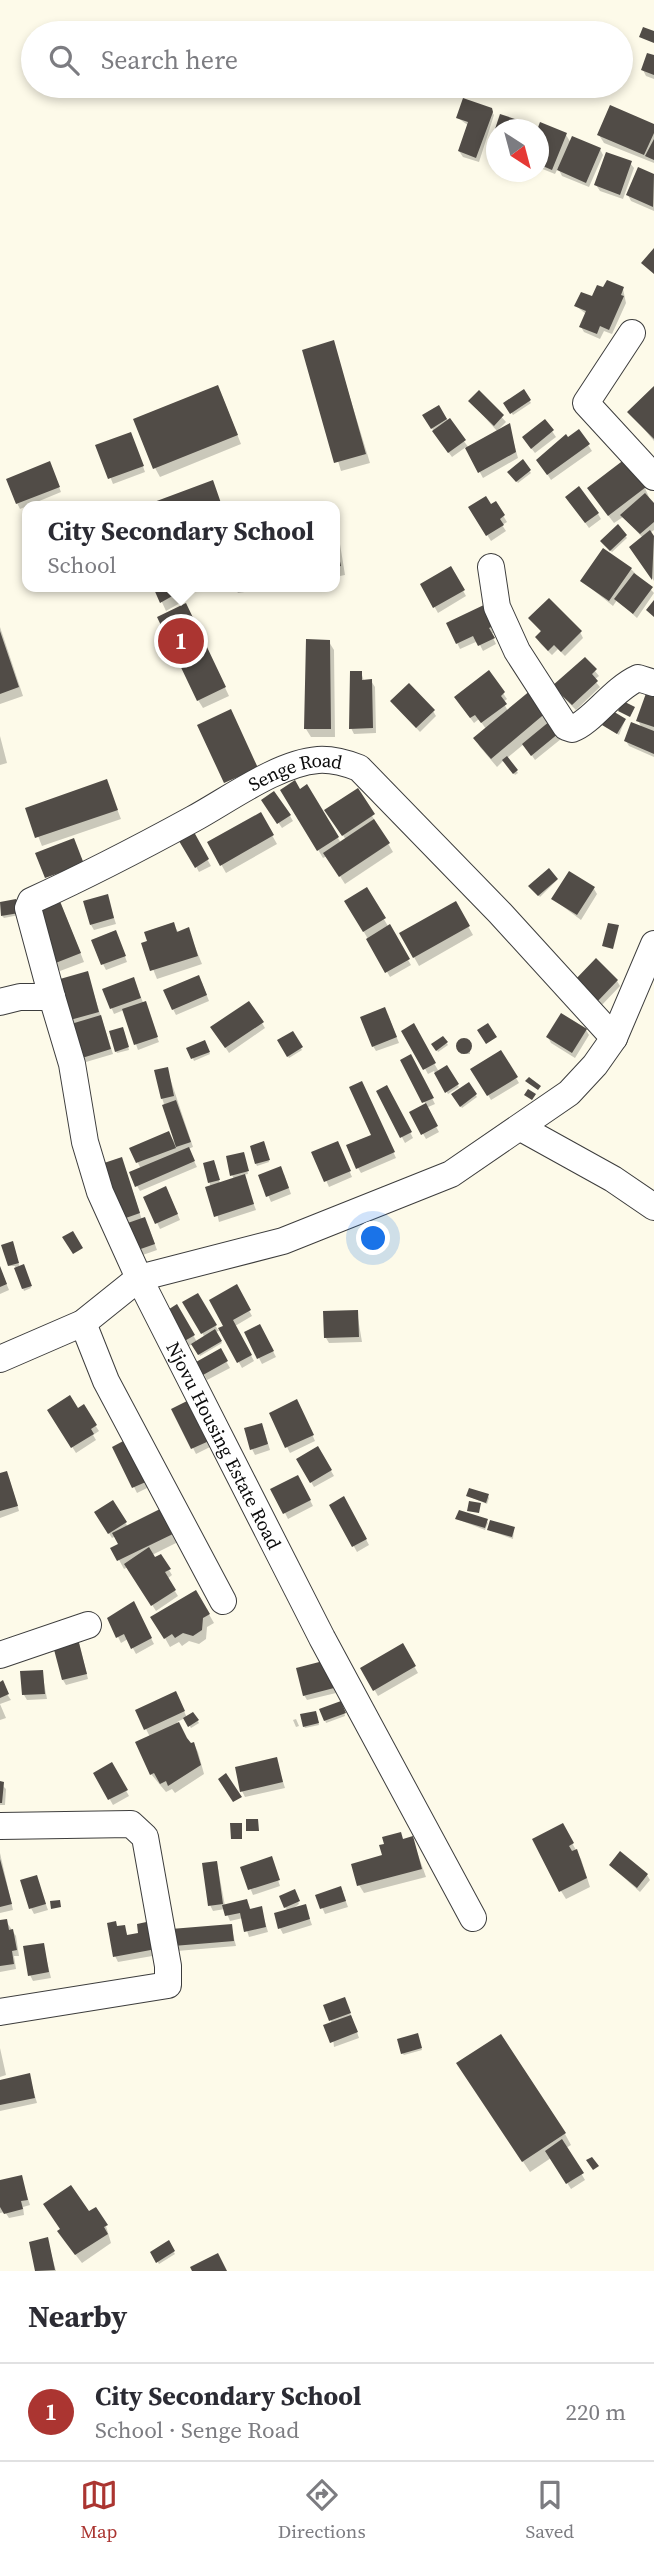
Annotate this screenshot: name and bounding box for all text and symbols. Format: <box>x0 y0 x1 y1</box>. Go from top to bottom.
search box <box>21 21 633 98</box>
icon: search <box>45 41 83 79</box>
text: Search here <box>101 42 238 78</box>
north arrow <box>486 119 549 182</box>
popup <box>22 501 340 592</box>
text: City Secondary School <box>48 513 314 549</box>
text: School <box>48 549 116 581</box>
pin: 1 <box>158 615 204 667</box>
street label: Senge Road <box>243 747 345 797</box>
your location <box>356 1221 390 1255</box>
street label: Njovu Housing Estate Road <box>161 1337 288 1554</box>
text: Nearby <box>28 2296 127 2337</box>
text: City Secondary School <box>95 2378 361 2414</box>
text: 1 <box>45 2396 57 2428</box>
text: 220 m <box>565 2396 626 2428</box>
text: School · Senge Road <box>95 2414 299 2446</box>
tab: Map <box>80 2476 118 2544</box>
tab: Directions <box>278 2476 366 2544</box>
tab: Saved <box>525 2476 574 2544</box>

